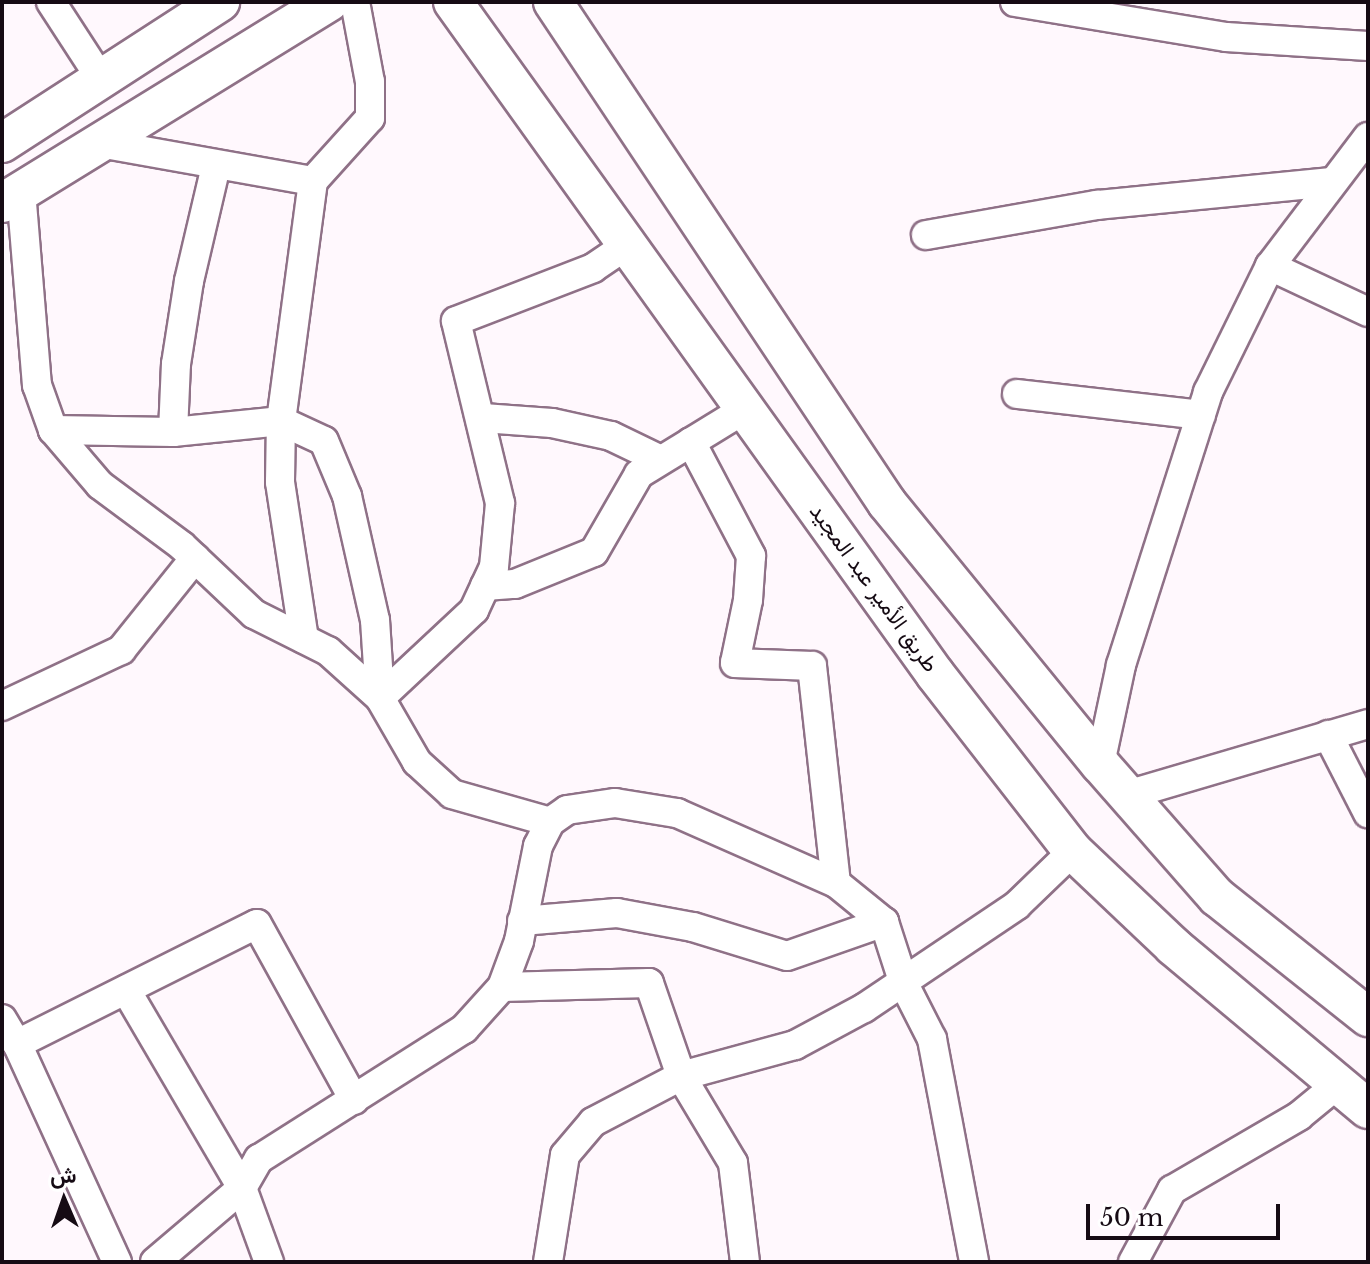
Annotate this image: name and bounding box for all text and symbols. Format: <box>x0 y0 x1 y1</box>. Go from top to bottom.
street label: طريق الأمير عبد المجيد <box>804 499 944 677</box>
north arrow <box>24 1160 104 1240</box>
text: ش <box>49 1162 77 1189</box>
scale bar <box>1090 1188 1284 1238</box>
text: 50 m <box>1100 1203 1163 1232</box>

